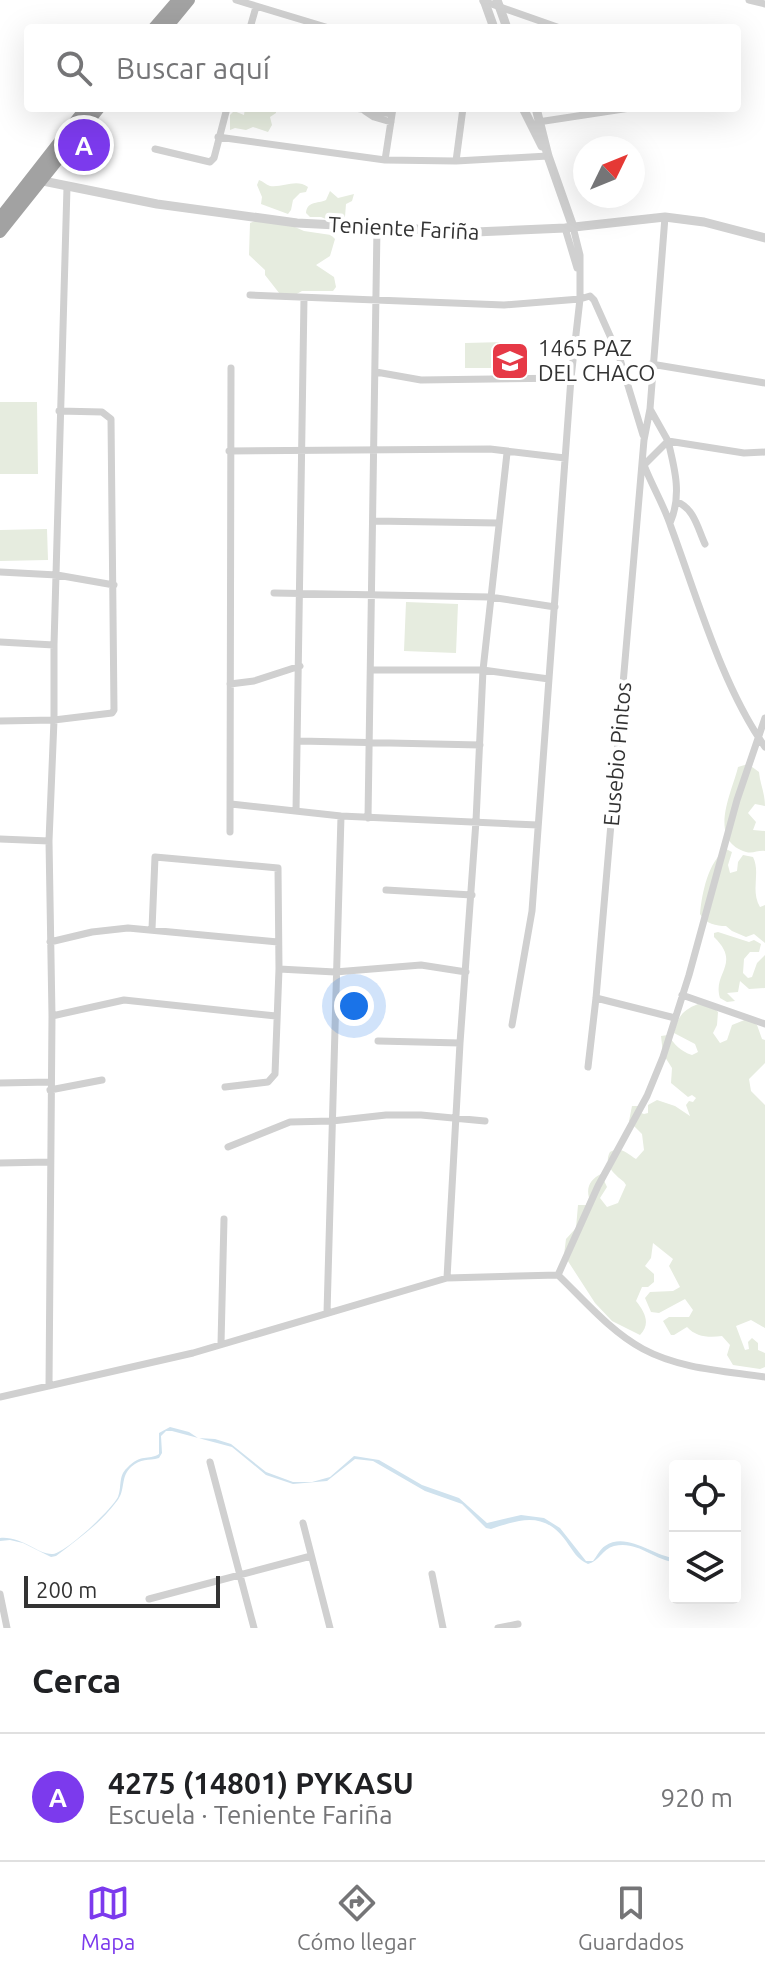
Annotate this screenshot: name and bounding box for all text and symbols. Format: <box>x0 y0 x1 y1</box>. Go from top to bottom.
search box <box>24 24 741 112</box>
icon: search <box>52 46 96 90</box>
text: Buscar aquí <box>116 51 270 85</box>
pin: A <box>58 115 110 175</box>
north arrow <box>573 136 645 208</box>
street label: Teniente Fariña <box>328 211 480 244</box>
place label: 1465 PAZ DEL CHACO <box>538 335 655 385</box>
school or university icon: 1465 PAZ DEL CHACO <box>489 340 531 382</box>
street label: Eusebio Pintos <box>598 681 635 827</box>
your location <box>334 986 374 1026</box>
map controls <box>669 1460 741 1604</box>
button: locate <box>669 1460 741 1532</box>
button: layers <box>669 1532 741 1604</box>
scale bar <box>24 1572 220 1608</box>
text: 200 m <box>36 1577 97 1602</box>
text: Cerca <box>32 1661 121 1699</box>
text: 4275 (14801) PYKASU <box>108 1766 414 1800</box>
text: A <box>49 1783 67 1812</box>
text: 920 m <box>661 1783 733 1812</box>
text: Escuela · Teniente Fariña <box>108 1800 393 1829</box>
tab: Mapa <box>81 1881 135 1954</box>
tab: Cómo llegar <box>297 1881 416 1954</box>
tab: Guardados <box>578 1881 684 1954</box>

